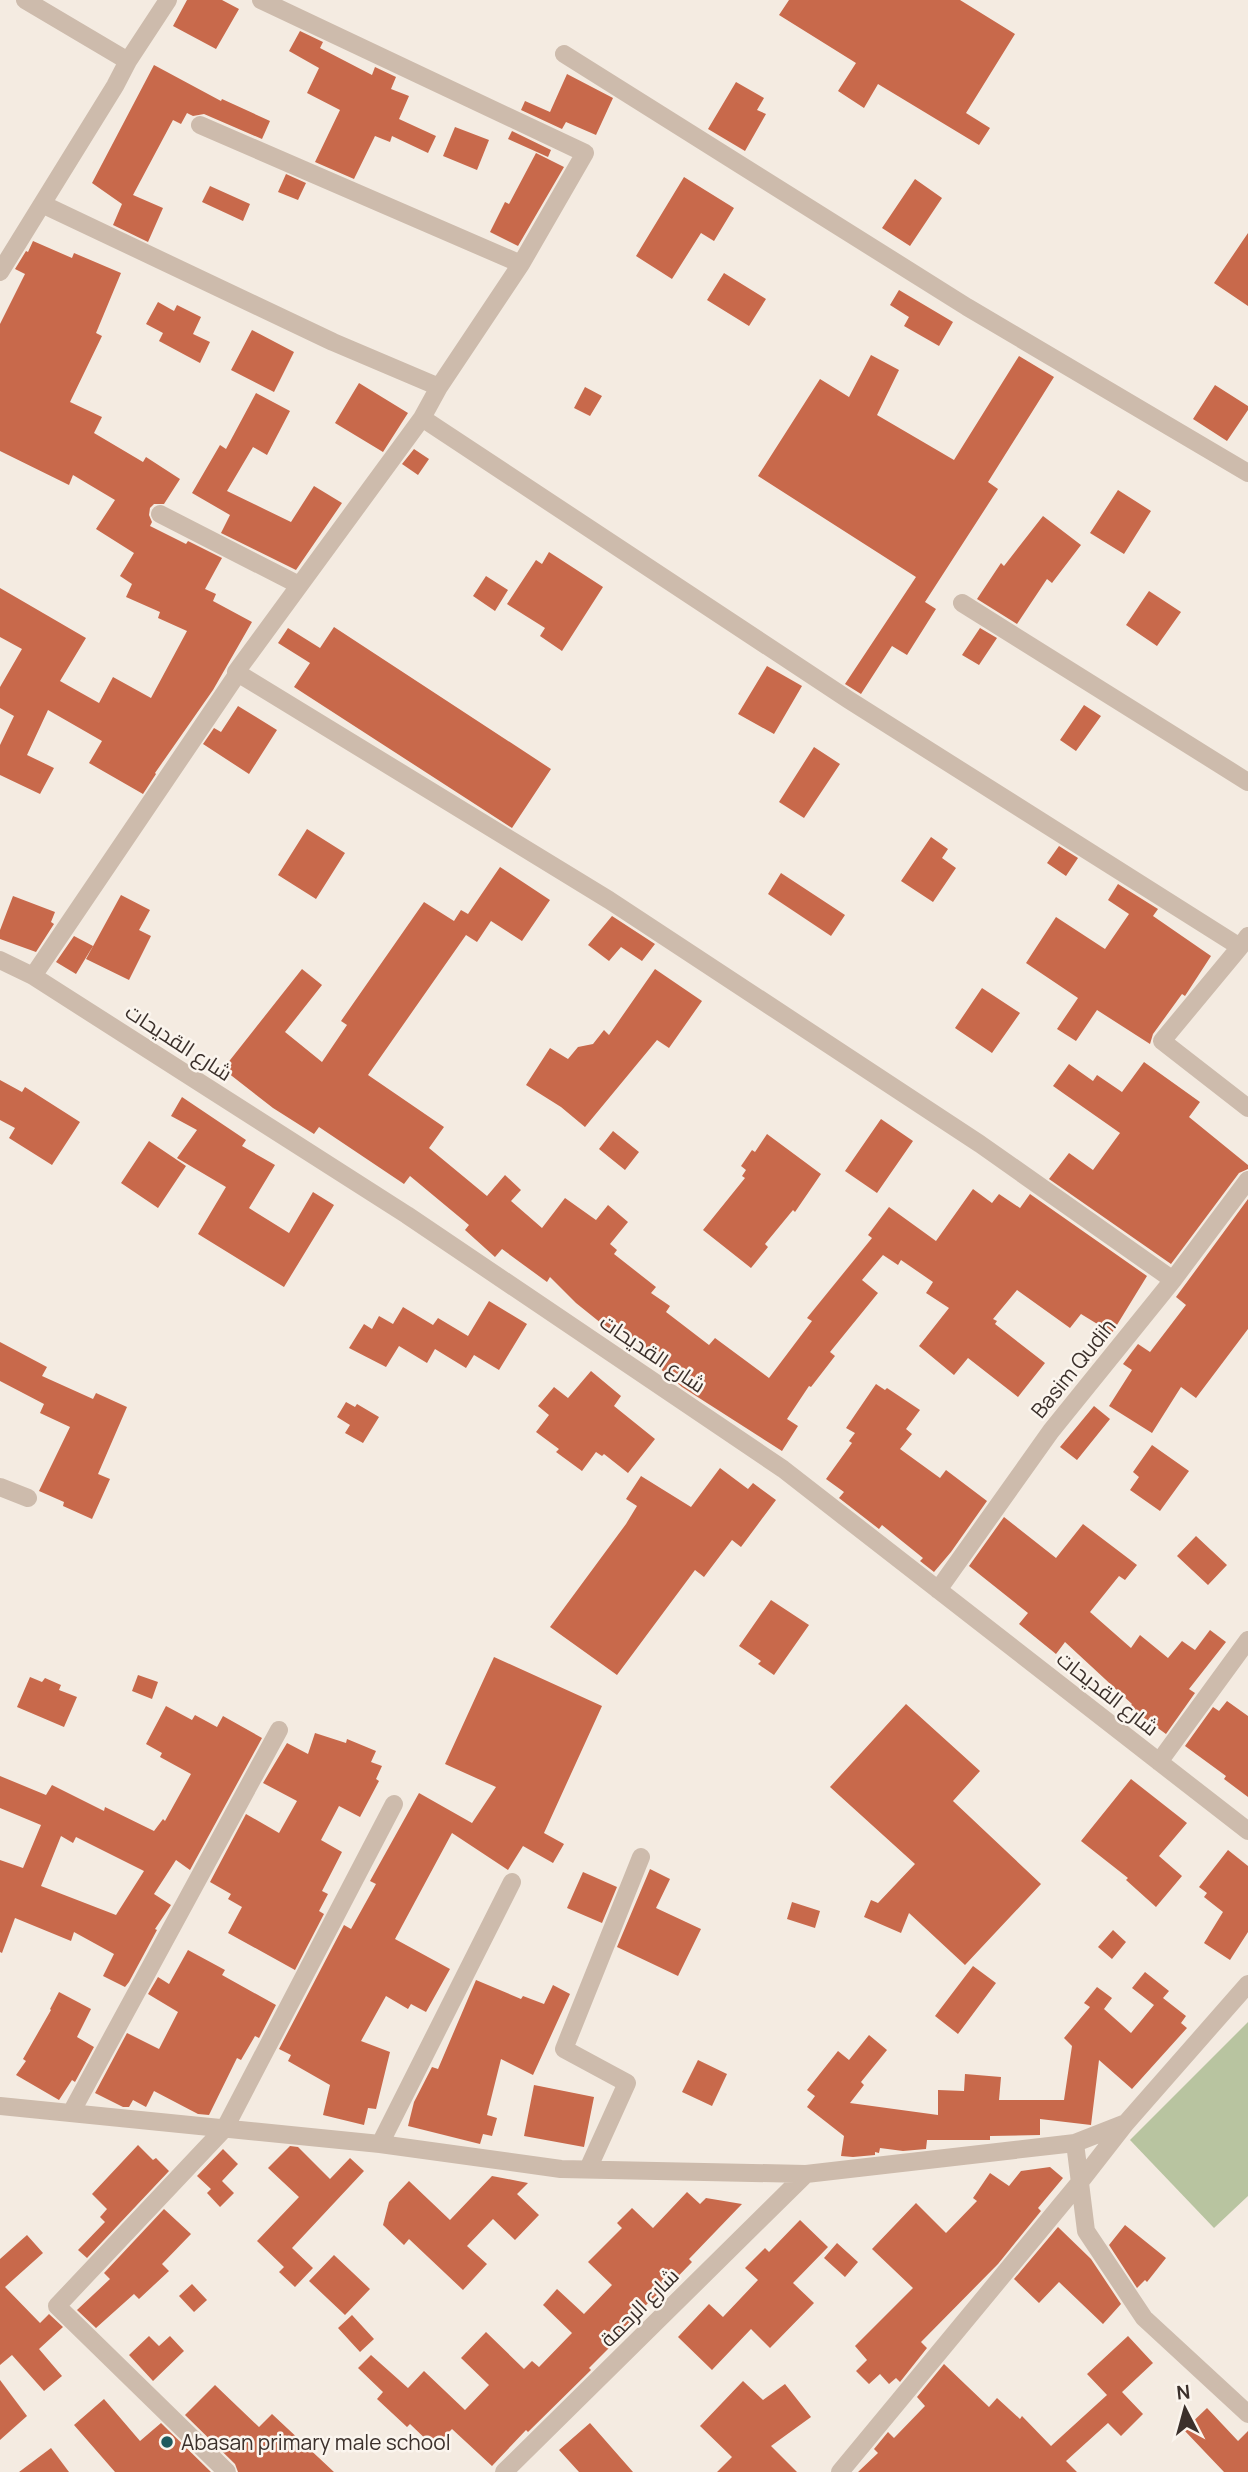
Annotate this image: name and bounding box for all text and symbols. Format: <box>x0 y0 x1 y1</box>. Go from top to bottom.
street label: شارع القديحات <box>120 997 238 1088</box>
street label: شارع القديحات <box>594 1307 711 1400</box>
street label: Basim Qudih <box>1024 1313 1122 1423</box>
street label: شارع القديحات <box>1051 1644 1165 1742</box>
street label: شارع الرحمة <box>594 2262 685 2353</box>
north arrow <box>1150 2374 1220 2444</box>
text: N <box>1175 2378 1191 2406</box>
place label: Abasan primary male school <box>181 2428 451 2456</box>
marker: Abasan primary male school <box>159 2434 175 2450</box>

